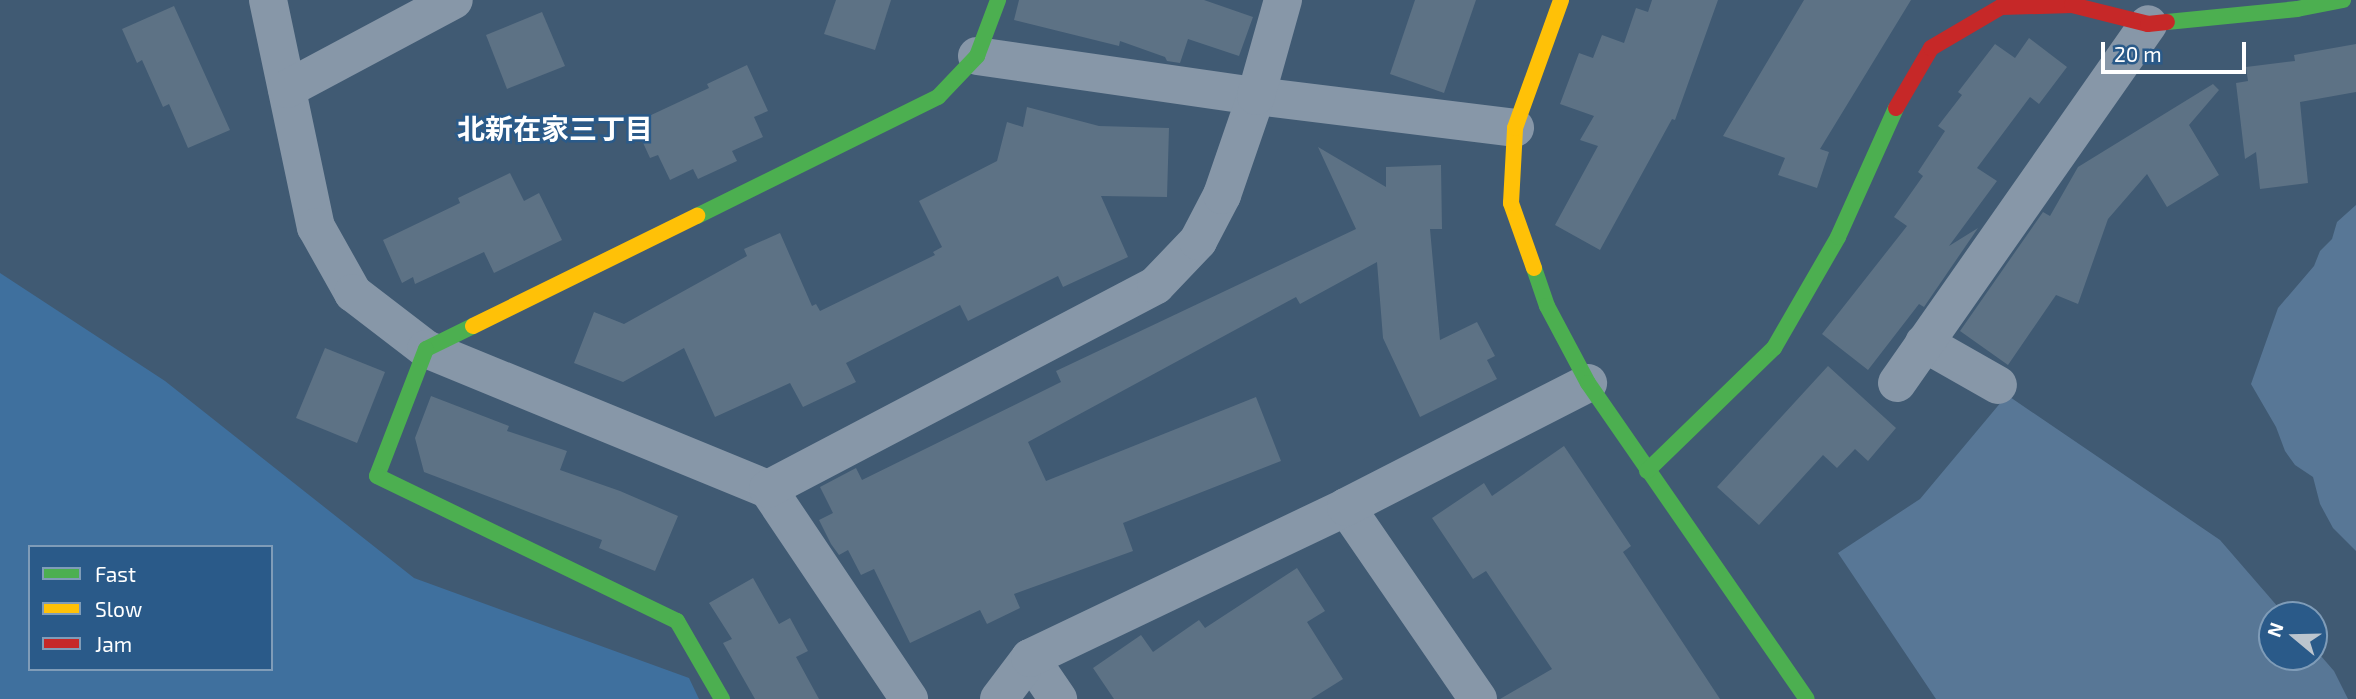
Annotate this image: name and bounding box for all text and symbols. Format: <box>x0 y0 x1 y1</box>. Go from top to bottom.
scale bar <box>2104 28 2249 72</box>
text: 20 m <box>2114 41 2162 66</box>
district label: 北新在家三丁目 <box>457 111 653 145</box>
legend <box>28 545 273 671</box>
text: Fast <box>95 561 136 586</box>
text: Slow <box>95 596 142 621</box>
north arrow <box>2258 601 2328 671</box>
text: N <box>2261 619 2288 640</box>
text: Jam <box>95 631 132 656</box>

